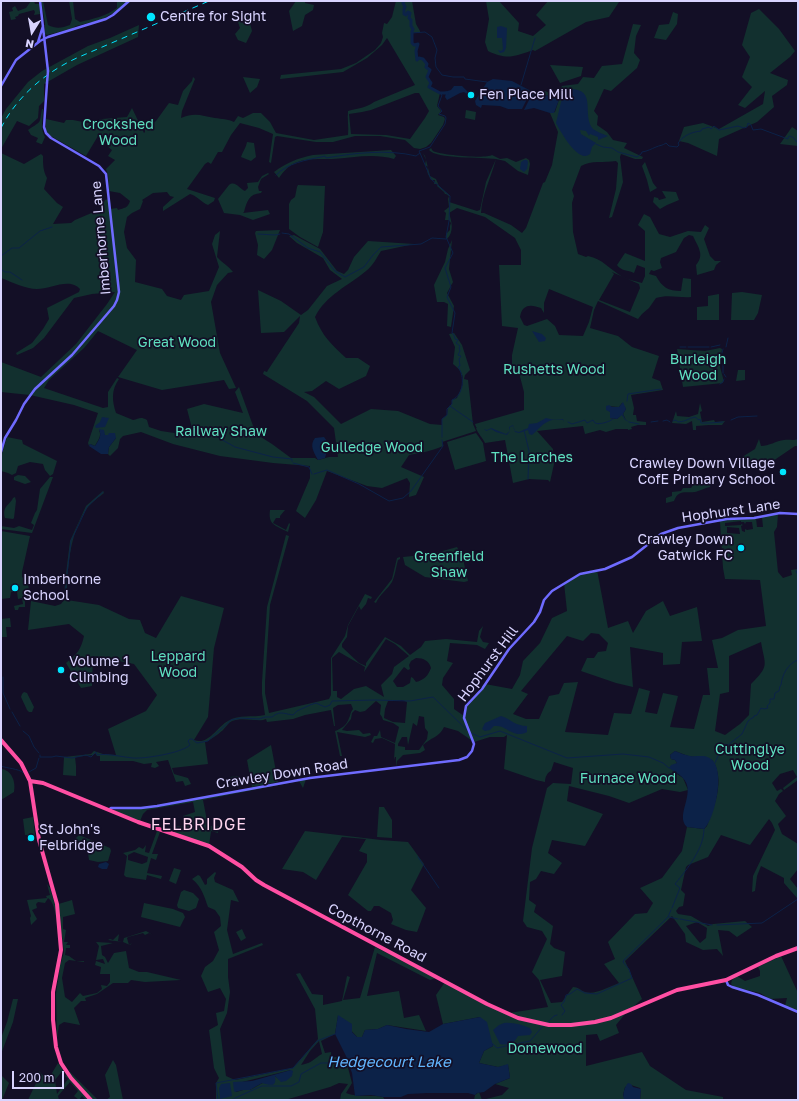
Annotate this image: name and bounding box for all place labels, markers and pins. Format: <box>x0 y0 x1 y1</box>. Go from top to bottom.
place label: Centre for Sight <box>160 9 266 25</box>
marker: Centre for Sight <box>145 11 157 23</box>
place label: Fen Place Mill <box>479 87 573 103</box>
marker: Fen Place Mill <box>466 90 476 100</box>
place label: Crawley Down Village CofE Primary School <box>629 456 775 488</box>
marker: Crawley Down Village CofE Primary School <box>778 467 788 477</box>
place label: Crawley Down Gatwick FC <box>638 532 733 564</box>
marker: Crawley Down Gatwick FC <box>736 543 746 553</box>
place label: Imberhorne School <box>23 572 101 604</box>
marker: Imberhorne School <box>10 583 20 593</box>
place label: Volume 1 Climbing <box>69 654 130 686</box>
marker: Volume 1 Climbing <box>56 665 66 675</box>
place label: St John's Felbridge <box>39 822 103 854</box>
marker: St John's Felbridge <box>26 833 36 843</box>

